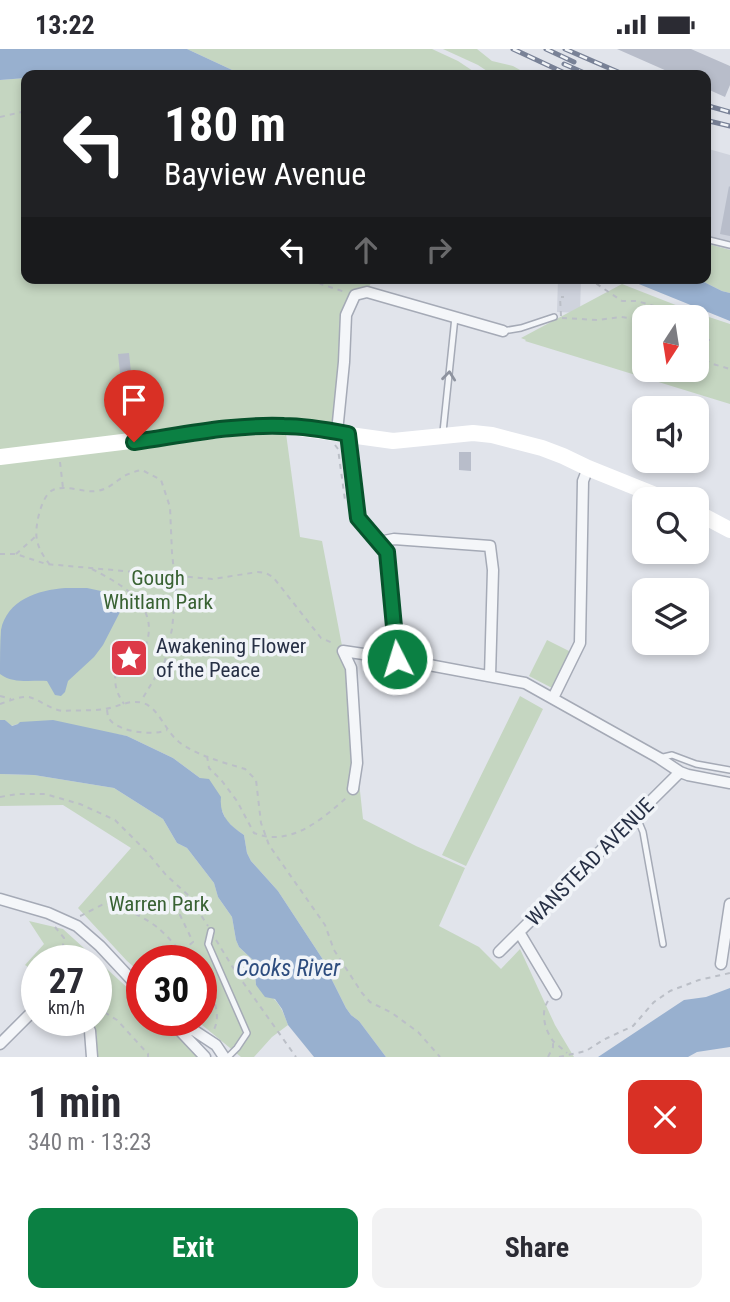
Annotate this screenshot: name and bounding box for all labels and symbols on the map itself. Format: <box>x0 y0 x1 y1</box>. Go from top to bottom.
north arrow <box>632 305 709 381</box>
pin <box>104 370 164 442</box>
one-way arrow <box>441 370 456 381</box>
park label: Gough Whitlam Park <box>103 566 214 614</box>
position arrow <box>360 622 434 696</box>
place label: Awakening Flower of the Peace <box>156 634 306 682</box>
place icon: Awakening Flower of the Peace <box>108 637 150 679</box>
street label: WANSTEAD AVENUE <box>521 793 659 931</box>
park label: Warren Park <box>109 892 210 916</box>
speed limit sign: 30 <box>126 945 217 1036</box>
water label: Cooks River <box>236 955 341 982</box>

